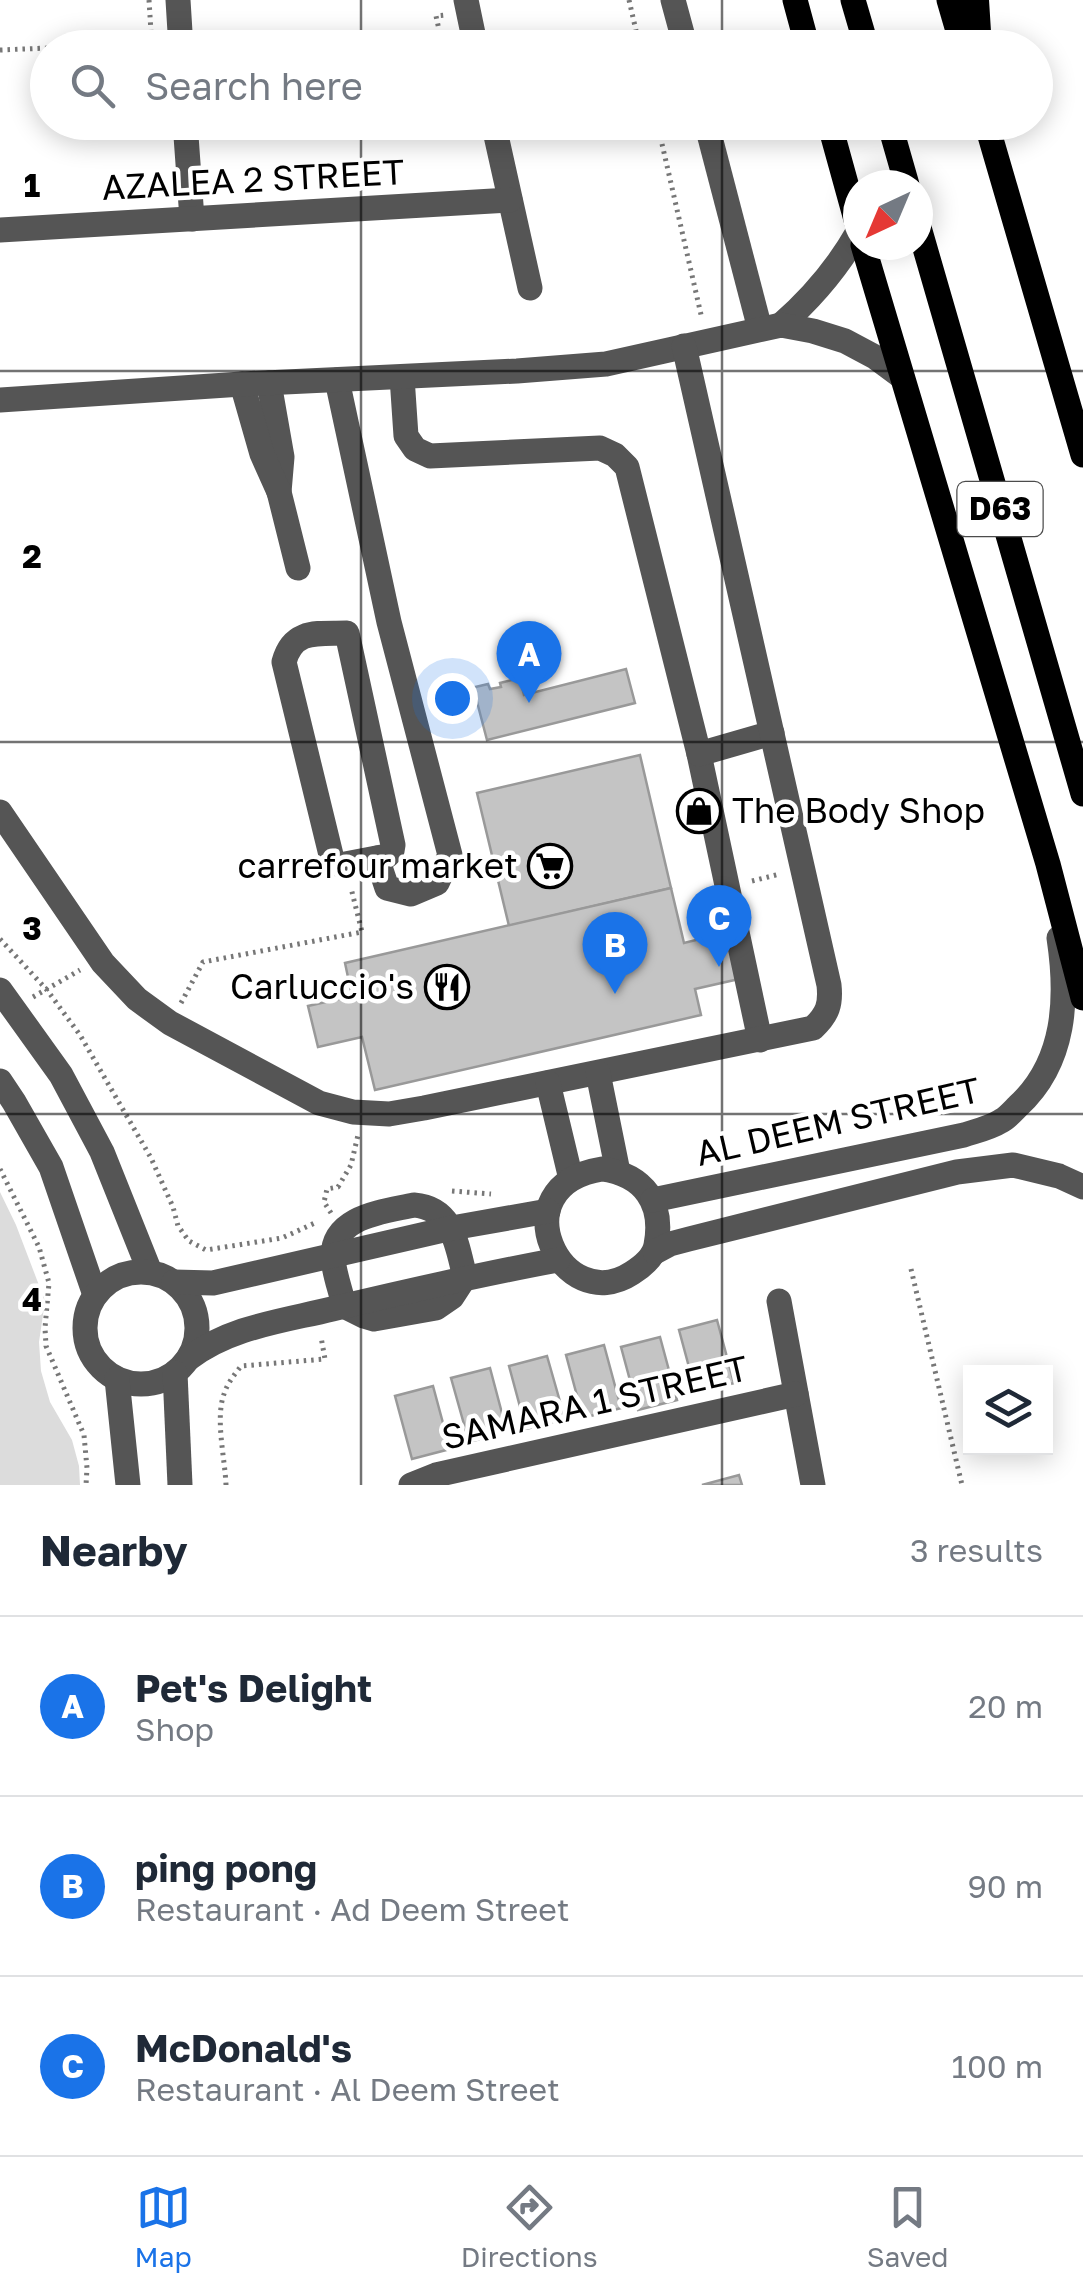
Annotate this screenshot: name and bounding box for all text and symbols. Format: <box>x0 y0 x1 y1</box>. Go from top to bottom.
search box <box>30 30 1053 140</box>
icon: search <box>65 58 120 113</box>
text: Search here <box>145 63 363 108</box>
street label: AZALEA 2 STREET <box>101 150 405 208</box>
text: 1 <box>24 166 40 204</box>
north arrow <box>843 170 933 260</box>
road number: D63 <box>958 482 1042 536</box>
text: 2 <box>22 537 42 575</box>
pin: A <box>496 620 562 703</box>
your location <box>427 673 478 724</box>
shop icon: The Body Shop <box>676 788 722 834</box>
place label: The Body Shop <box>732 789 985 831</box>
supermarket icon: carrefour market <box>527 843 573 889</box>
place label: carrefour market <box>237 844 518 886</box>
pin: C <box>686 884 752 967</box>
text: 3 <box>22 909 42 947</box>
pin: B <box>582 912 648 994</box>
restaurant icon: Carluccio's <box>424 964 470 1010</box>
place label: Carluccio's <box>230 965 414 1007</box>
street label: AL DEEM STREET <box>692 1068 984 1174</box>
text: 4 <box>22 1280 42 1318</box>
street label: SAMARA 1 STREET <box>438 1346 752 1458</box>
map controls <box>963 1365 1053 1455</box>
button: layers <box>963 1365 1053 1455</box>
text: Nearby <box>40 1525 188 1575</box>
text: 3 results <box>910 1531 1043 1569</box>
text: Pet's Delight <box>135 1665 372 1710</box>
text: A <box>61 1687 84 1725</box>
text: 20 m <box>968 1687 1043 1725</box>
text: Shop <box>135 1710 214 1748</box>
text: ping pong <box>135 1845 317 1890</box>
text: B <box>61 1867 84 1905</box>
text: 90 m <box>967 1867 1043 1905</box>
text: Restaurant · Ad Deem Street <box>135 1890 570 1928</box>
text: McDonald's <box>135 2025 352 2070</box>
text: C <box>61 2047 84 2085</box>
text: 100 m <box>951 2047 1043 2085</box>
text: Restaurant · Al Deem Street <box>135 2070 560 2108</box>
tab: Map <box>135 2180 192 2273</box>
tab: Directions <box>461 2180 598 2273</box>
tab: Saved <box>867 2180 948 2273</box>

